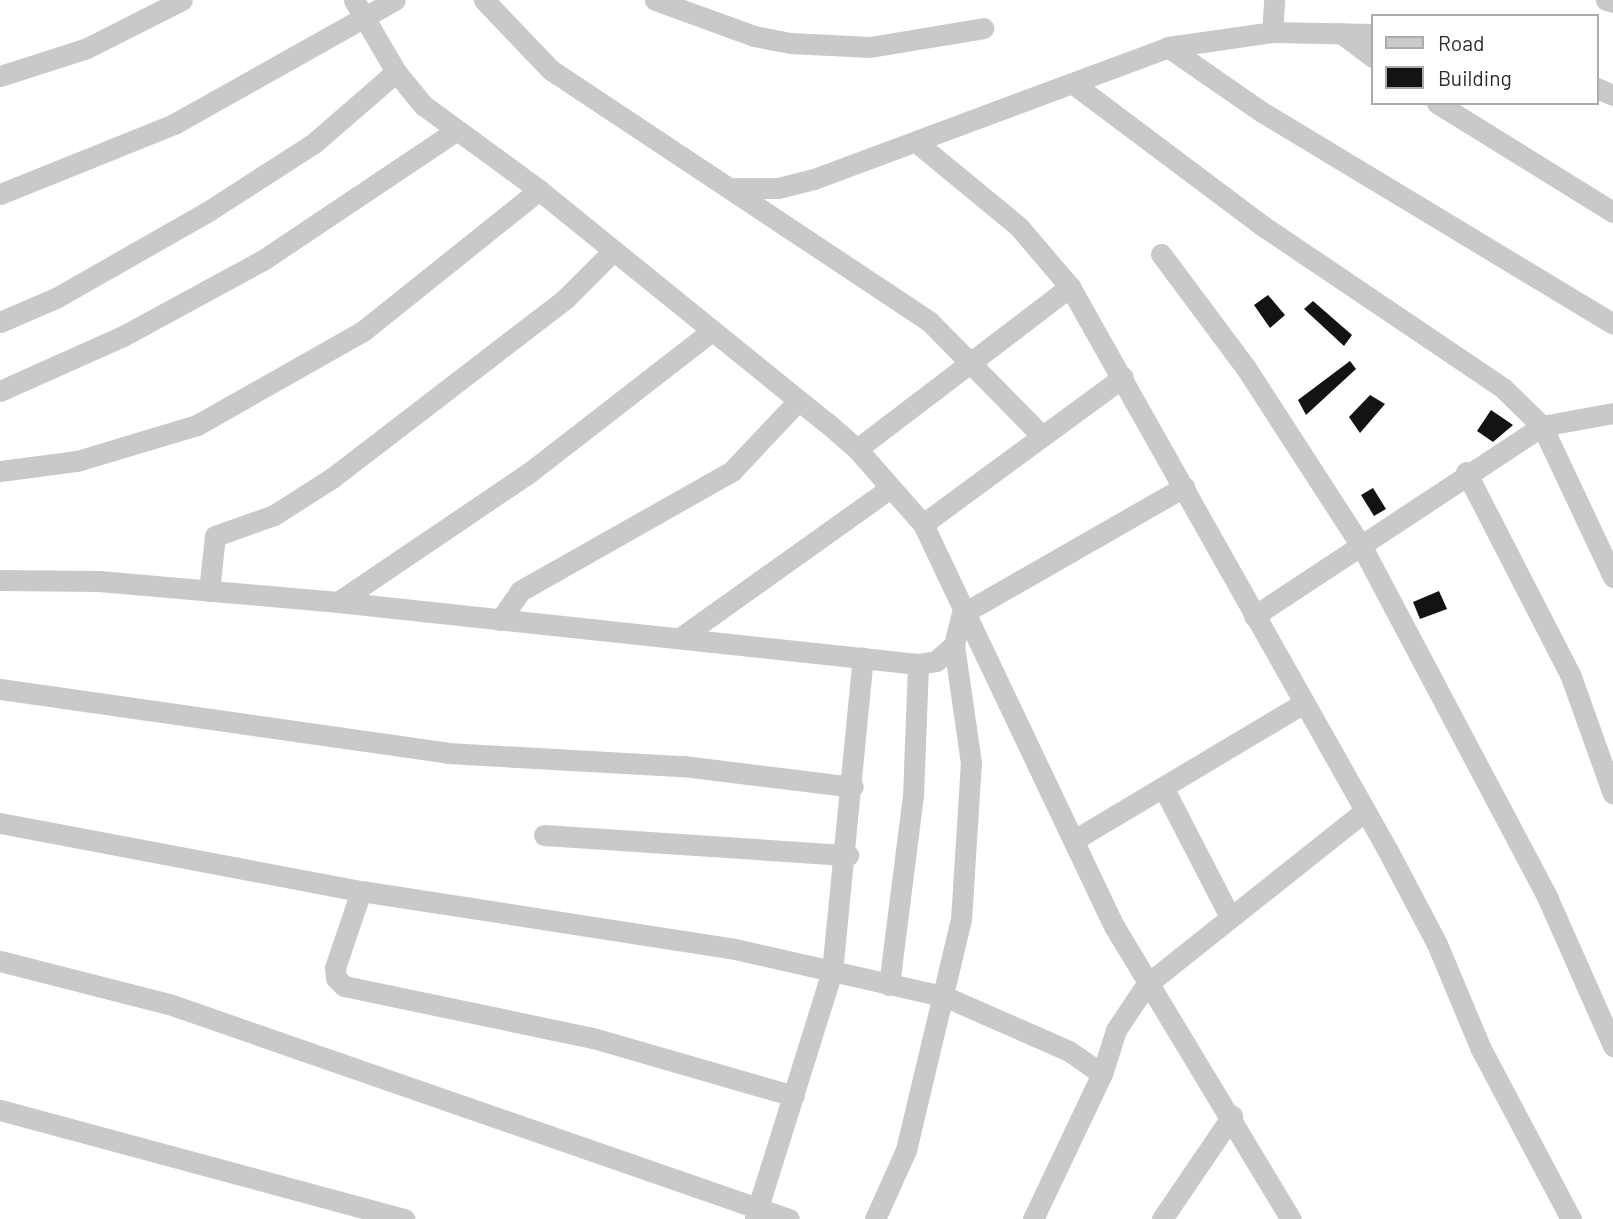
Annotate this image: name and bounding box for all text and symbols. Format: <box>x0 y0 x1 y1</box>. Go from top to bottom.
legend <box>1372 14 1599 105</box>
text: Road <box>1438 30 1484 55</box>
text: Building <box>1438 65 1512 90</box>

